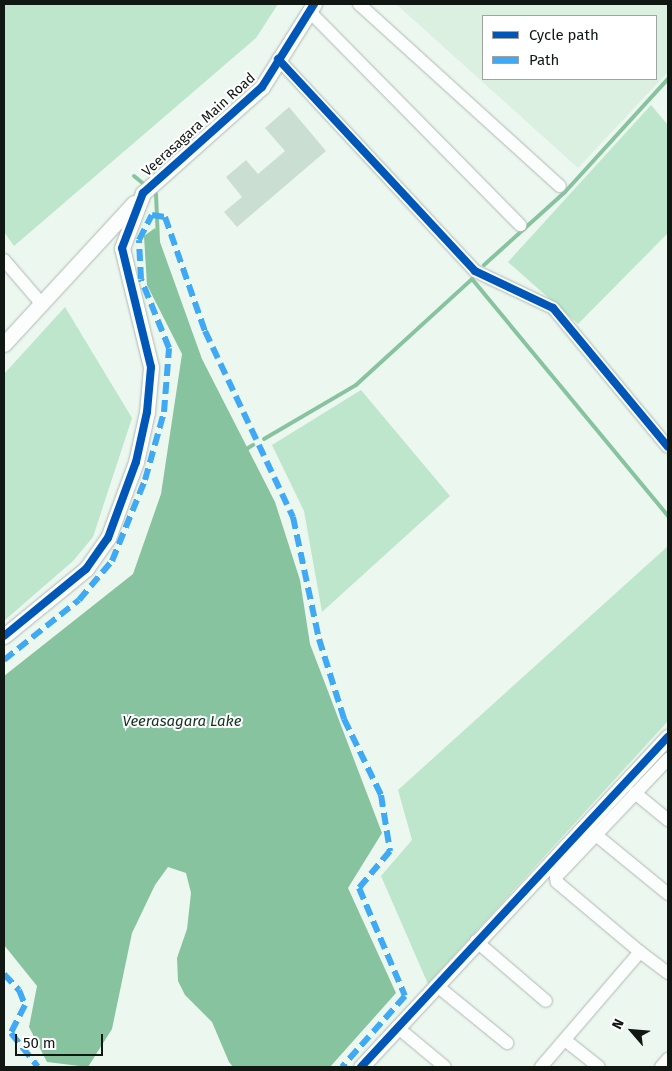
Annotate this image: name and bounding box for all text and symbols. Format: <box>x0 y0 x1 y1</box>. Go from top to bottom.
legend <box>482 15 657 80</box>
text: Cycle path <box>529 26 599 44</box>
text: Path <box>529 51 559 69</box>
street label: Veerasagara Main Road <box>139 70 259 180</box>
water label: Veerasagara Lake <box>123 713 241 731</box>
north arrow <box>607 1006 657 1056</box>
text: N <box>609 1016 628 1032</box>
scale bar <box>18 1024 105 1056</box>
text: 50 m <box>23 1034 56 1052</box>

